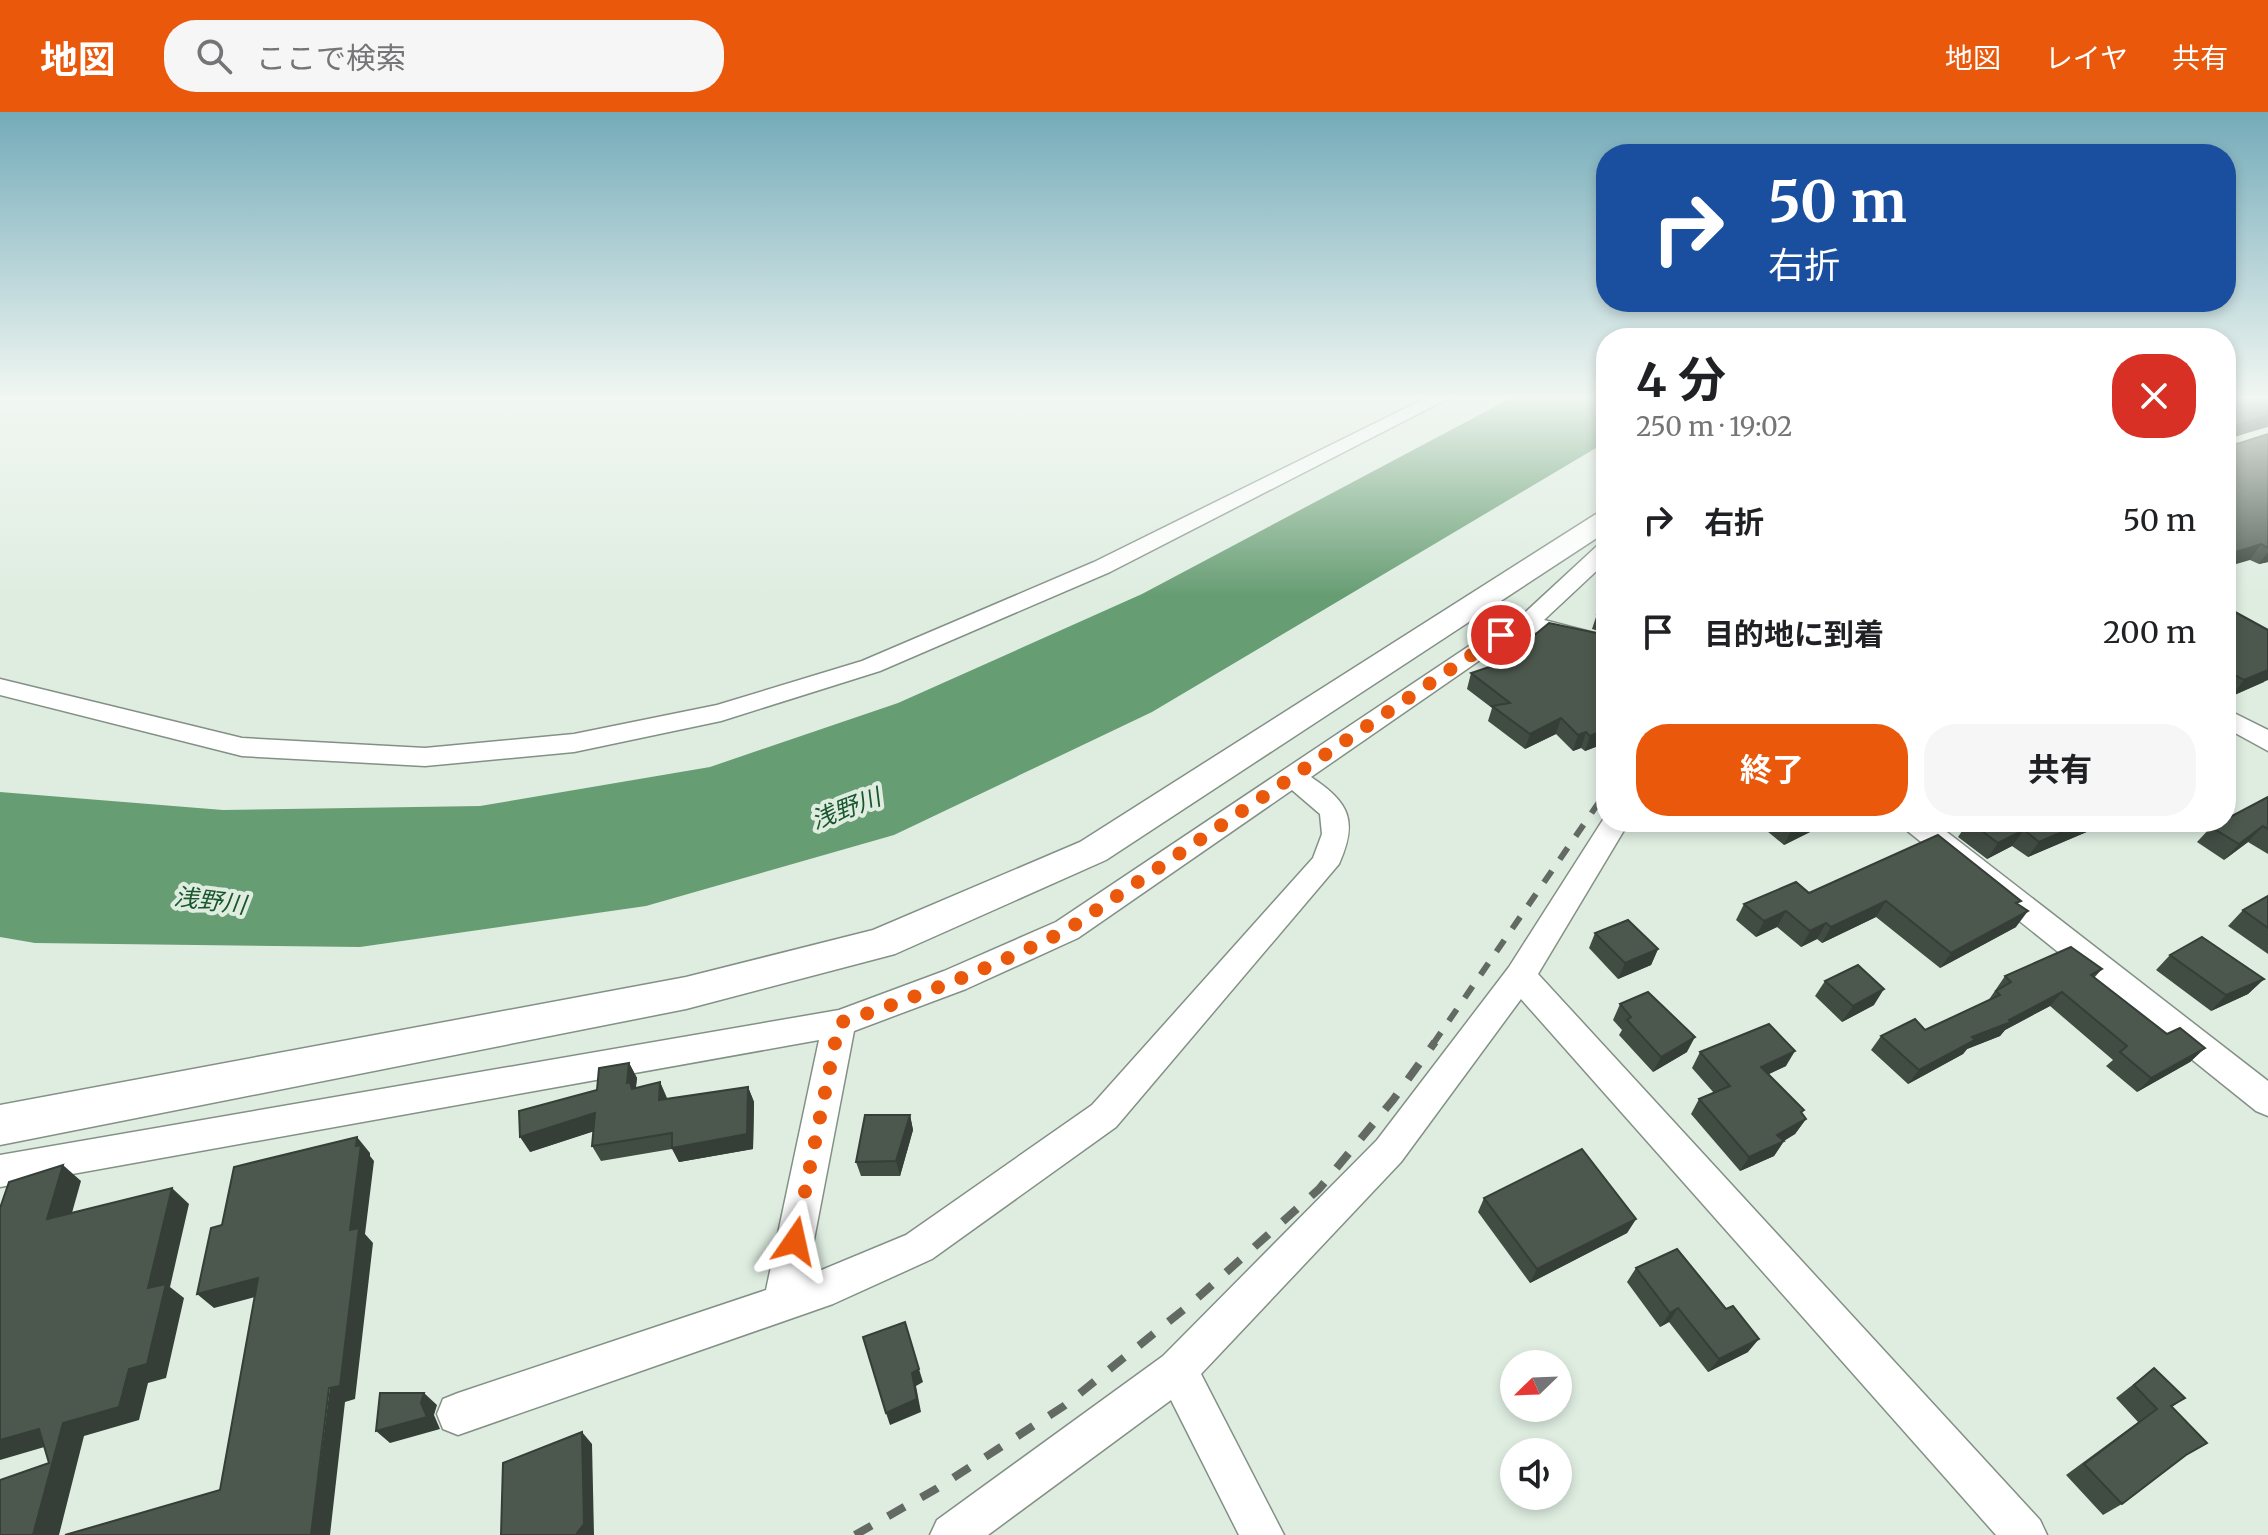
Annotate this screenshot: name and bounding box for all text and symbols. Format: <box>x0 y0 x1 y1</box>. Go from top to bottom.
search box <box>164 20 724 92</box>
icon: search <box>192 34 236 78</box>
text: 地図 <box>40 36 116 83</box>
text: ここで検索 <box>256 39 406 77</box>
text: 地図 <box>1945 40 2001 76</box>
text: レイヤ <box>2045 40 2128 76</box>
text: 共有 <box>2172 40 2228 76</box>
text: 50 m <box>1768 167 1907 237</box>
icon: right <box>1636 176 1740 280</box>
text: 右折 <box>1768 243 1840 288</box>
text: 4 分 <box>1636 350 1726 410</box>
button: close <box>2112 354 2196 438</box>
text: 250 m · 19:02 <box>1636 410 1792 443</box>
icon: right <box>1636 498 1680 542</box>
text: 50 m <box>2123 501 2196 539</box>
text: 右折 <box>1704 503 1764 541</box>
pin <box>1467 601 1535 669</box>
icon: arrive <box>1636 610 1680 654</box>
icon: arrive <box>1479 613 1523 657</box>
text: 200 m <box>2103 613 2196 651</box>
text: 目的地に到着 <box>1704 615 1884 653</box>
button: 終了 <box>1636 724 1908 816</box>
button: 共有 <box>1924 724 2196 816</box>
water label: 浅野川 <box>807 780 888 836</box>
water label: 浅野川 <box>172 881 251 921</box>
position arrow <box>753 1199 837 1283</box>
north arrow <box>1500 1350 1572 1422</box>
map controls <box>1500 1350 1572 1510</box>
button: sound <box>1500 1438 1572 1510</box>

